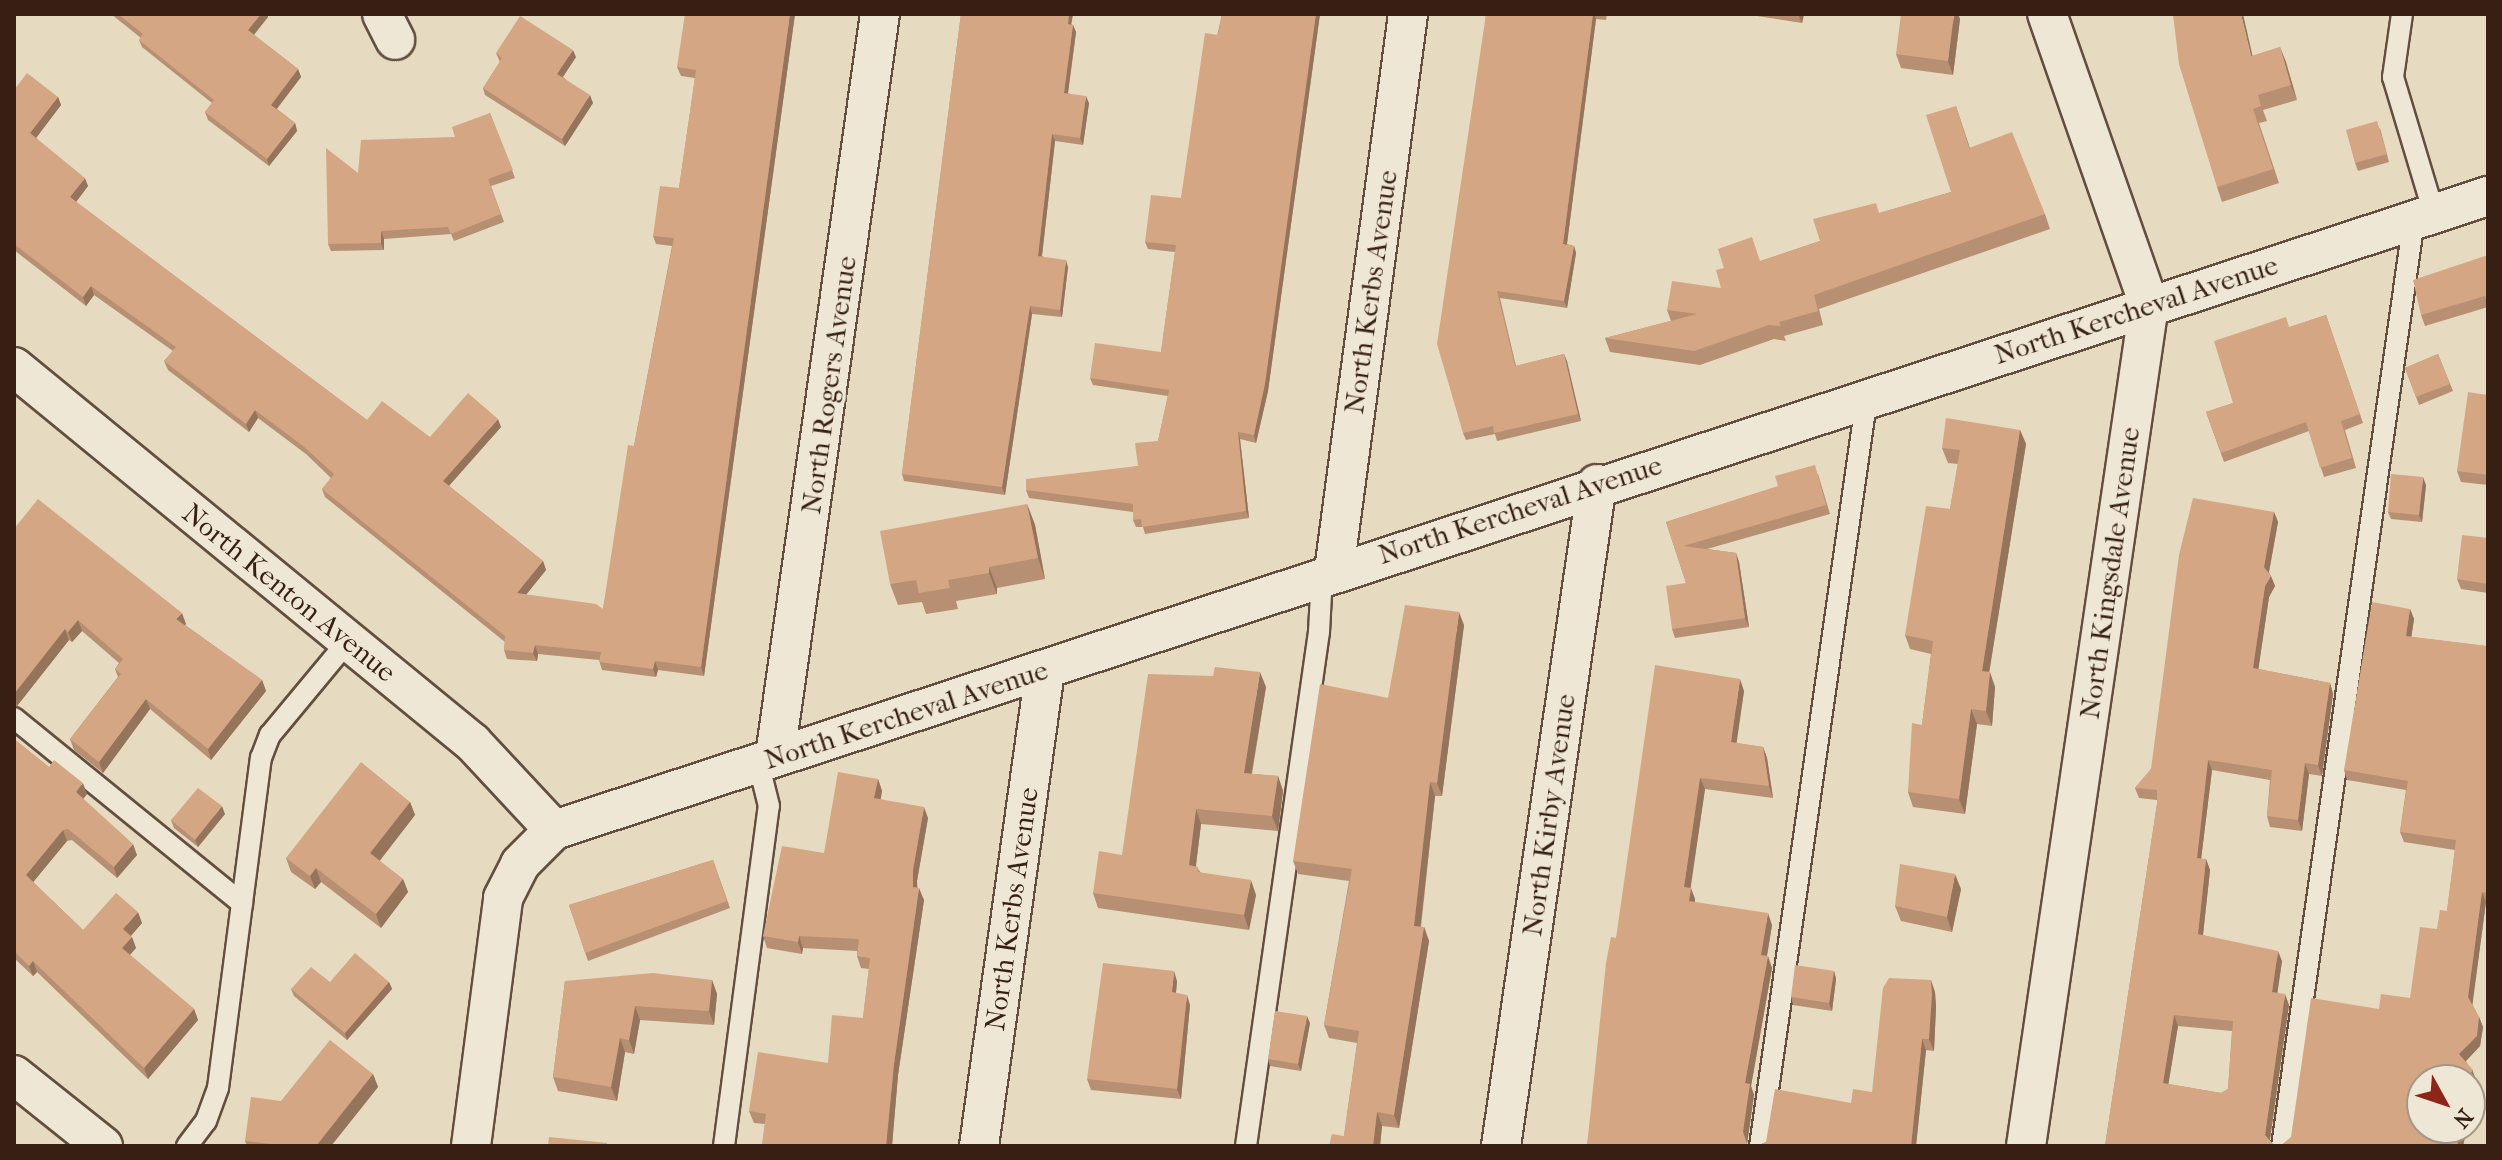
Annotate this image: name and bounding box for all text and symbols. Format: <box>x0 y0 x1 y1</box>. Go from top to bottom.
street label: North Kerbs Avenue <box>1337 168 1405 416</box>
street label: North Kercheval Avenue <box>1990 248 2282 372</box>
street label: North Rogers Avenue <box>794 254 864 516</box>
street label: North Kingsdale Avenue <box>2073 425 2147 721</box>
street label: North Kercheval Avenue <box>1374 448 1666 572</box>
street label: North Kenton Avenue <box>175 497 403 689</box>
street label: North Kercheval Avenue <box>760 653 1052 777</box>
street label: North Kirby Avenue <box>1515 692 1583 938</box>
street label: North Kerbs Avenue <box>978 785 1046 1033</box>
north arrow <box>2406 1064 2486 1144</box>
text: N <box>2448 1103 2478 1133</box>

